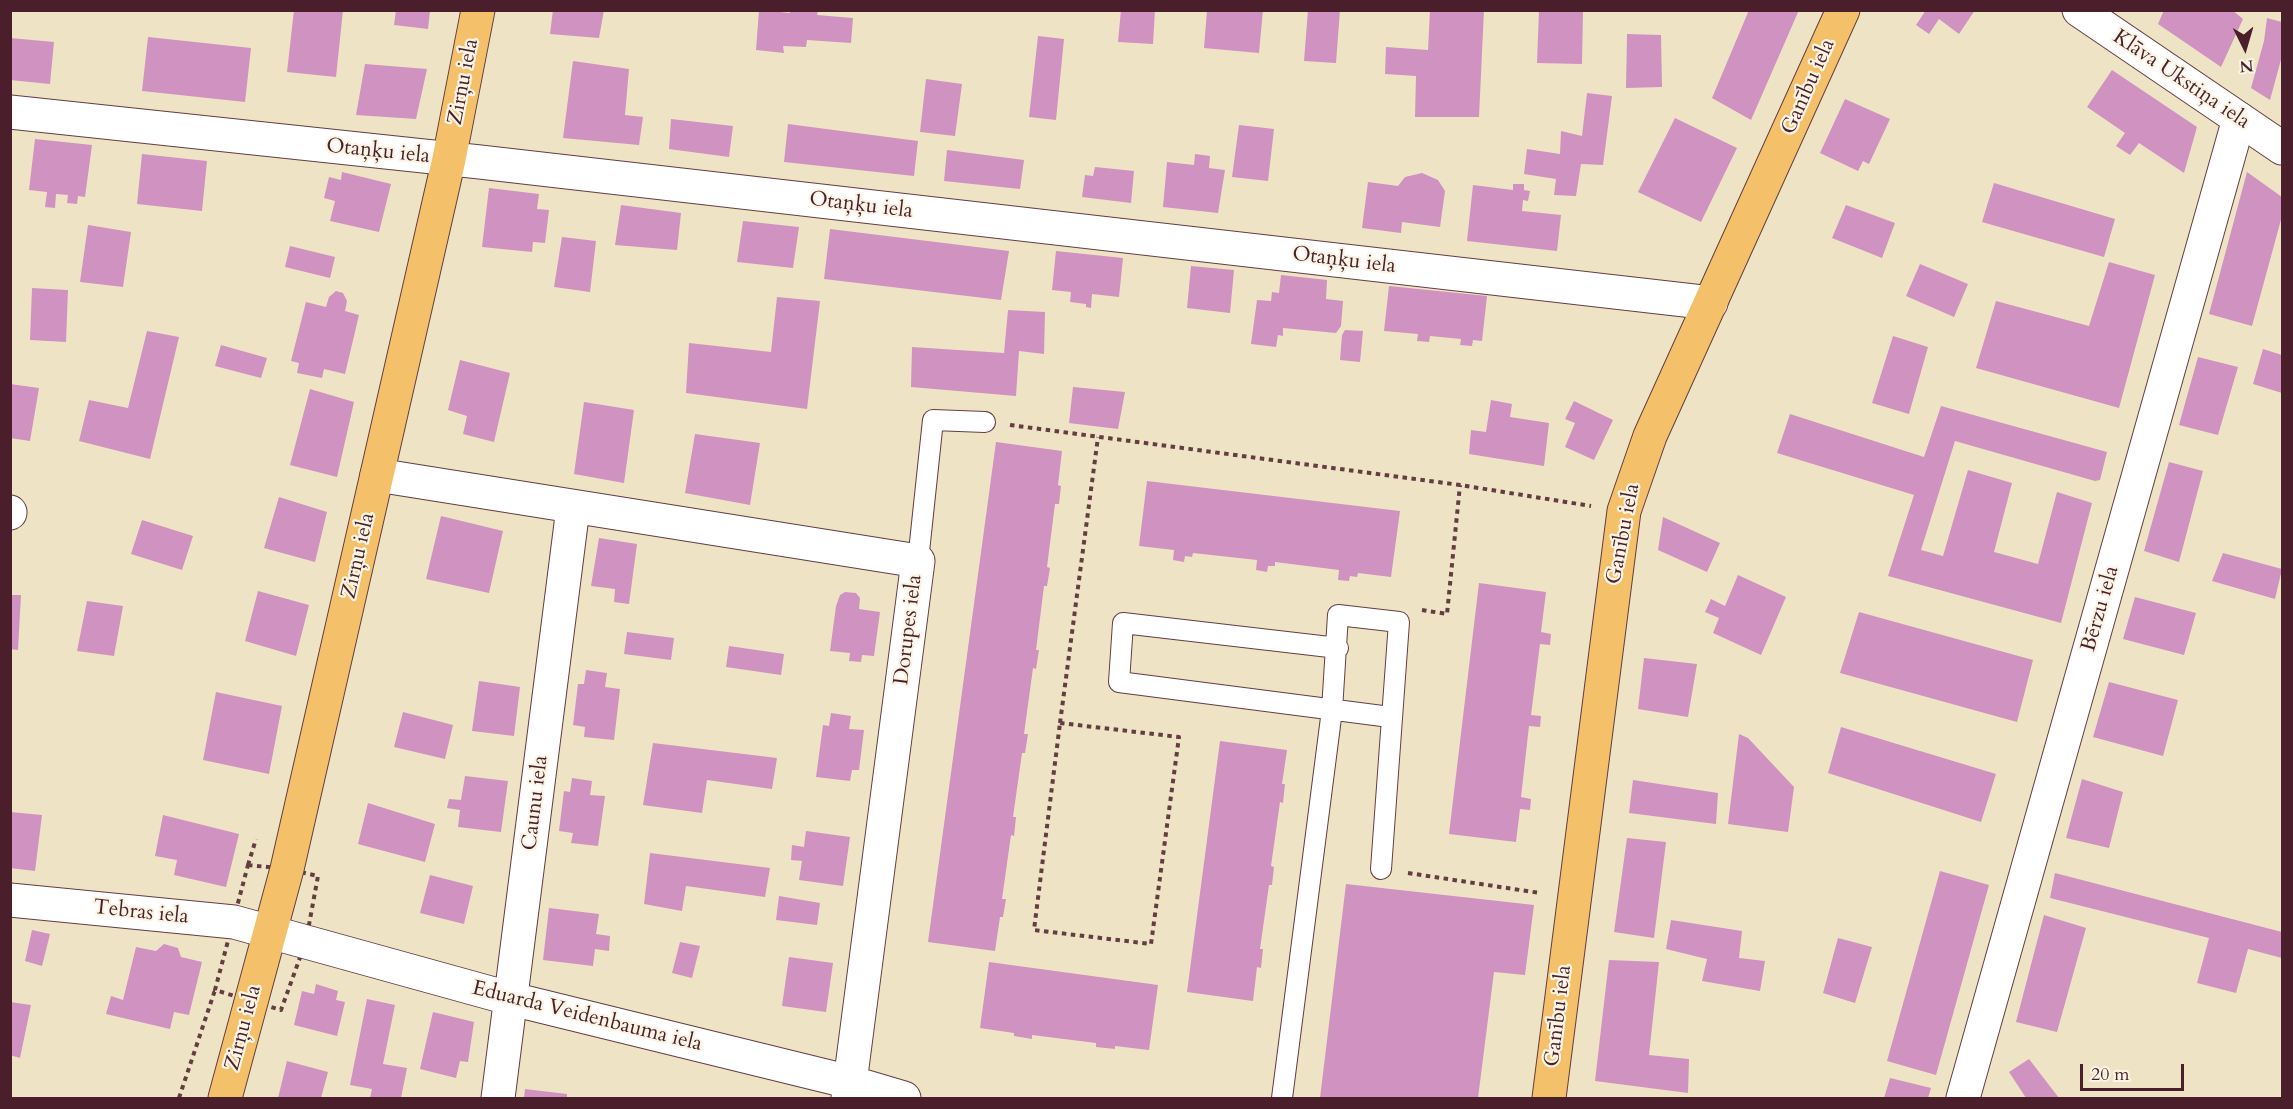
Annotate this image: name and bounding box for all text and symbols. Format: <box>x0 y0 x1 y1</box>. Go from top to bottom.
north arrow <box>2215 18 2275 78</box>
street label: Klāva Ukstiņa iela <box>2108 25 2254 135</box>
street label: Ganību iela <box>1777 35 1841 139</box>
street label: Zirņu iela <box>443 37 485 127</box>
text: N <box>2239 54 2254 77</box>
street label: Otaņķu iela <box>325 134 431 170</box>
street label: Otaņķu iela <box>808 187 914 225</box>
street label: Otaņķu iela <box>1291 242 1397 280</box>
street label: Ganību iela <box>1602 481 1646 587</box>
street label: Zirņu iela <box>337 511 381 601</box>
street label: Bērzu iela <box>2077 563 2125 655</box>
street label: Dorupes iela <box>890 573 928 687</box>
street label: Caunu iela <box>518 754 554 852</box>
street label: Tebras iela <box>92 895 190 931</box>
street label: Ganību iela <box>1540 964 1578 1068</box>
street label: Eduarda Veidenbauma iela <box>469 976 705 1058</box>
street label: Zirņu iela <box>221 982 267 1074</box>
scale bar <box>2083 1052 2186 1090</box>
text: 20 m <box>2091 1062 2130 1087</box>

